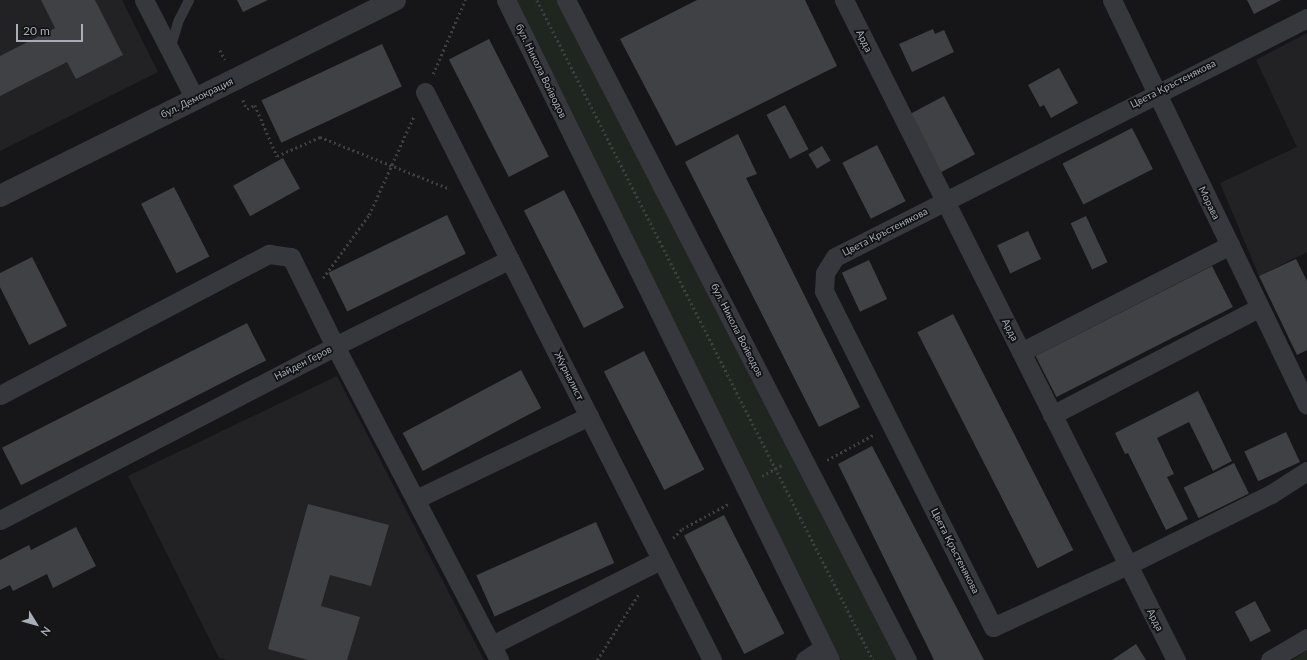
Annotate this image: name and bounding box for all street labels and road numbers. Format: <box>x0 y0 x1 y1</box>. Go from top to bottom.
street label: бул. Никола Войводов <box>513 22 569 120</box>
street label: Арда <box>854 28 874 54</box>
street label: Цвета Кръстенякова <box>1128 57 1218 111</box>
street label: бул. Демокрация <box>159 75 235 121</box>
street label: Морава <box>1196 185 1222 221</box>
street label: Цвета Кръстенякова <box>840 205 930 259</box>
street label: бул. Никола Войводов <box>708 281 766 379</box>
street label: Арда <box>999 317 1021 343</box>
street label: Найден Геров <box>272 343 334 383</box>
street label: Журналист <box>552 350 586 402</box>
street label: Цвета Кръстенякова <box>928 506 982 596</box>
street label: Арда <box>1144 607 1166 633</box>

